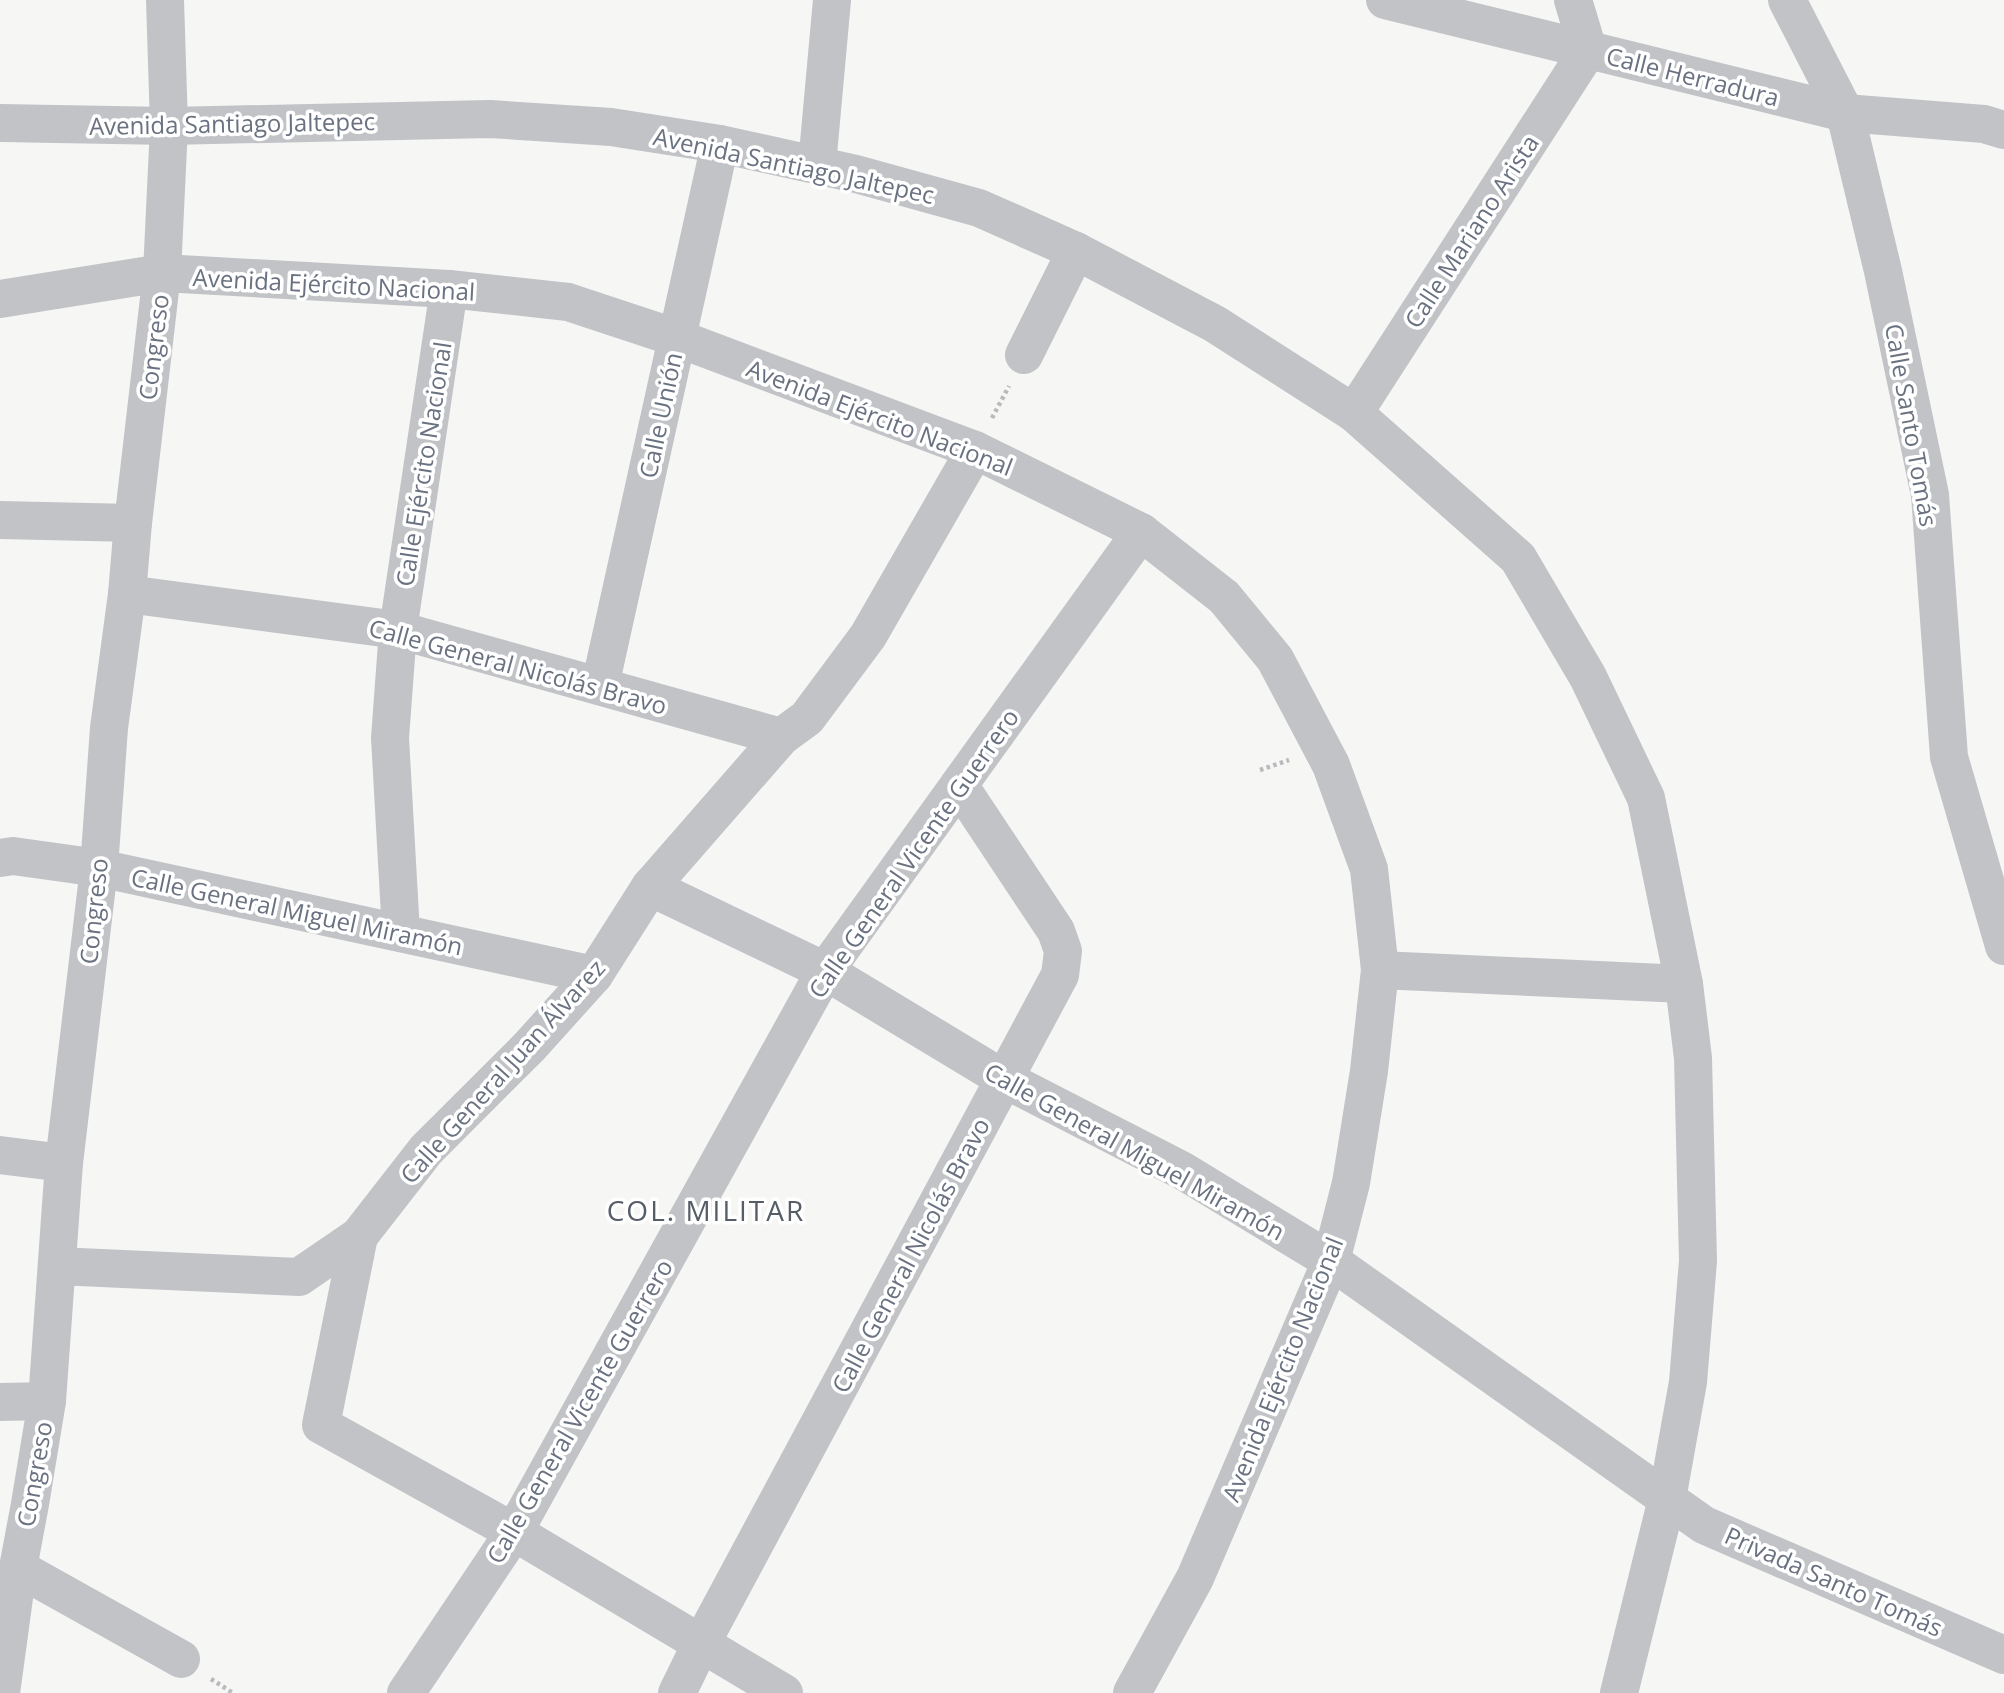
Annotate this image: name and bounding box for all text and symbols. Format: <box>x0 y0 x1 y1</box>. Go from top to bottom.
street label: Calle Herradura <box>1603 39 1783 113</box>
street label: Avenida Santiago Jaltepec <box>89 104 375 142</box>
street label: Avenida Santiago Jaltepec <box>651 119 937 211</box>
street label: Calle Mariano Arista <box>1396 128 1546 334</box>
street label: Avenida Ejército Nacional <box>192 260 476 308</box>
street label: Congreso <box>130 292 176 402</box>
street label: Calle Santo Tomás <box>1878 321 1946 529</box>
street label: Calle Ejército Nacional <box>387 339 459 589</box>
street label: Calle Unión <box>631 349 689 481</box>
street label: Avenida Ejército Nacional <box>742 351 1018 483</box>
street label: Calle General Nicolás Bravo <box>365 610 671 722</box>
street label: Calle General Vicente Guerrero <box>800 702 1026 1004</box>
street label: Congreso <box>71 856 115 966</box>
street label: Calle General Miguel Miramón <box>128 860 466 962</box>
street label: Calle General Juan Álvarez <box>392 952 612 1190</box>
street label: Calle General Miguel Miramón <box>979 1055 1291 1247</box>
street label: Calle General Nicolás Bravo <box>823 1112 997 1398</box>
district label: COL. MILITAR <box>607 1191 805 1229</box>
street label: Avenida Ejército Nacional <box>1214 1232 1350 1506</box>
street label: Calle General Vicente Guerrero <box>478 1253 680 1569</box>
street label: Congreso <box>9 1419 59 1529</box>
street label: Privada Santo Tomás <box>1720 1518 1948 1644</box>

